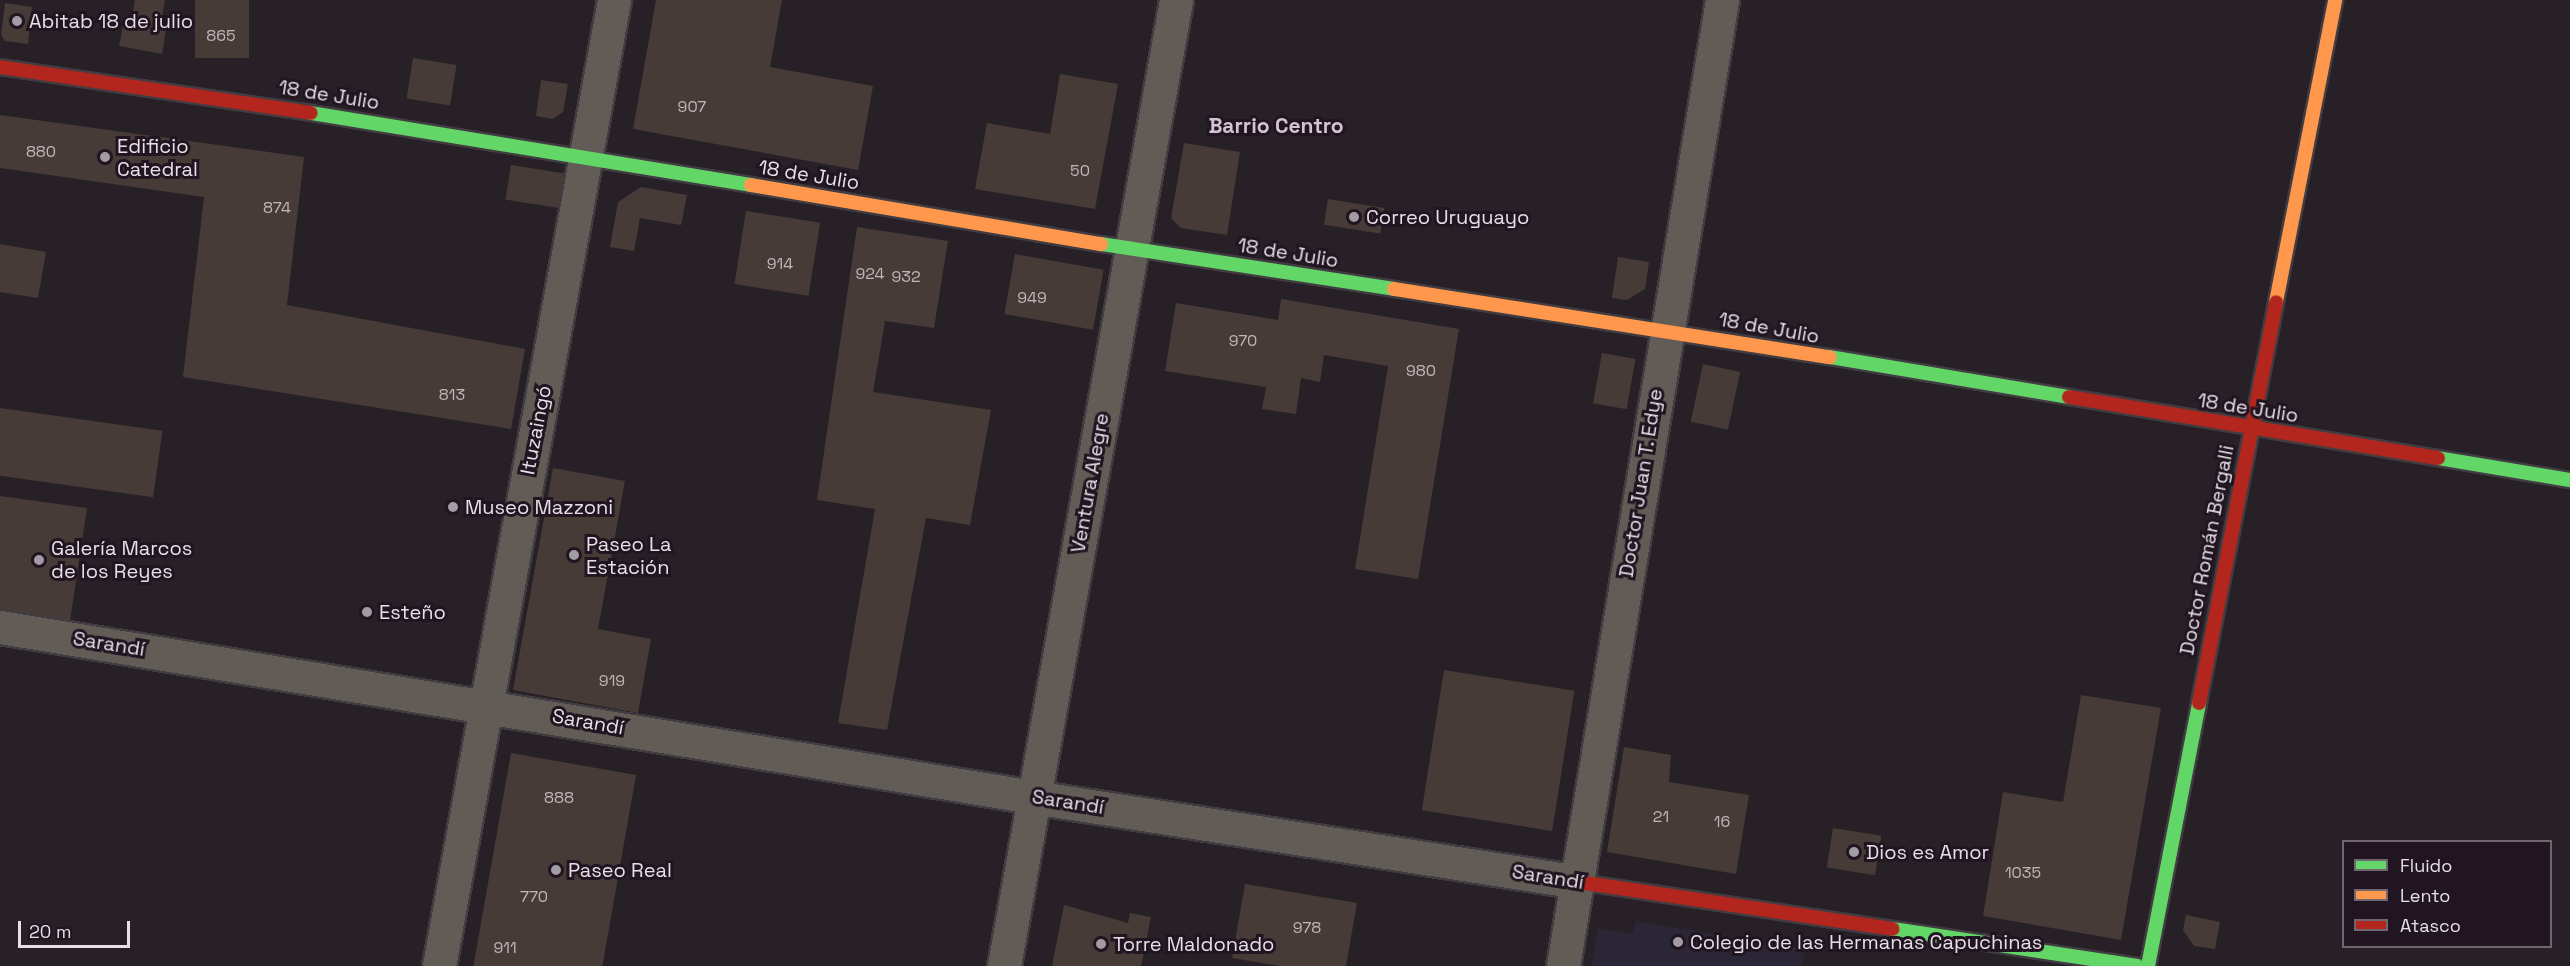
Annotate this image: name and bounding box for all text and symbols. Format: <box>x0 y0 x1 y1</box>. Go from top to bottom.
place label: Abitab 18 de julio <box>29 9 193 33</box>
marker: Abitab 18 de julio <box>10 14 24 28</box>
house number: 865 <box>206 26 236 46</box>
street label: 18 de Julio <box>277 75 381 115</box>
house number: 907 <box>678 97 706 117</box>
district label: Barrio Centro <box>1208 113 1344 139</box>
place label: Edificio Catedral <box>117 134 198 181</box>
house number: 880 <box>26 142 56 162</box>
marker: Edificio Catedral <box>98 150 112 164</box>
street label: 18 de Julio <box>757 155 861 195</box>
house number: 50 <box>1070 161 1090 181</box>
house number: 874 <box>263 198 291 218</box>
place label: Correo Uruguayo <box>1366 205 1529 229</box>
marker: Correo Uruguayo <box>1347 210 1361 224</box>
street label: 18 de Julio <box>1236 233 1340 273</box>
house number: 914 <box>767 254 793 274</box>
house number: 924 <box>856 264 884 284</box>
house number: 932 <box>891 267 921 287</box>
house number: 949 <box>1017 288 1047 308</box>
street label: 18 de Julio <box>1717 307 1821 349</box>
house number: 970 <box>1229 331 1257 351</box>
house number: 980 <box>1406 361 1436 381</box>
street label: Ituzaingó <box>516 383 556 477</box>
house number: 813 <box>439 385 465 405</box>
street label: Doctor Juan T. Edye <box>1614 386 1668 580</box>
street label: 18 de Julio <box>2196 388 2300 428</box>
street label: Ventura Alegre <box>1066 411 1114 555</box>
street label: Doctor Román Bergalli <box>2175 443 2239 657</box>
place label: Museo Mazzoni <box>465 495 613 519</box>
marker: Museo Mazzoni <box>446 500 460 514</box>
place label: Paseo La Estación <box>586 532 672 579</box>
place label: Galería Marcos de los Reyes <box>51 536 192 583</box>
marker: Paseo La Estación <box>567 548 581 562</box>
marker: Galería Marcos de los Reyes <box>32 553 46 567</box>
place label: Esteño <box>379 600 446 624</box>
marker: Esteño <box>360 605 374 619</box>
street label: Sarandí <box>71 626 147 662</box>
house number: 919 <box>599 671 625 691</box>
street label: Sarandí <box>550 704 626 740</box>
street label: Sarandí <box>1030 784 1106 820</box>
house number: 888 <box>544 788 574 808</box>
house number: 21 <box>1653 807 1669 827</box>
house number: 16 <box>1714 812 1730 832</box>
place label: Dios es Amor <box>1866 840 1989 864</box>
legend <box>2342 840 2552 948</box>
marker: Dios es Amor <box>1847 845 1861 859</box>
text: Fluido <box>2400 854 2452 877</box>
place label: Paseo Real <box>568 858 672 882</box>
street label: Sarandí <box>1510 859 1586 895</box>
marker: Paseo Real <box>549 863 563 877</box>
house number: 1035 <box>2005 863 2041 883</box>
text: Lento <box>2400 884 2450 907</box>
house number: 770 <box>520 887 548 907</box>
scale bar <box>21 909 134 947</box>
text: Atasco <box>2400 914 2461 937</box>
house number: 978 <box>1293 918 1321 938</box>
text: 20 m <box>29 920 72 943</box>
place label: Colegio de las Hermanas Capuchinas <box>1690 930 2042 954</box>
place label: Torre Maldonado <box>1113 932 1274 956</box>
marker: Colegio de las Hermanas Capuchinas <box>1671 935 1685 949</box>
marker: Torre Maldonado <box>1094 937 1108 951</box>
house number: 911 <box>493 938 517 958</box>

